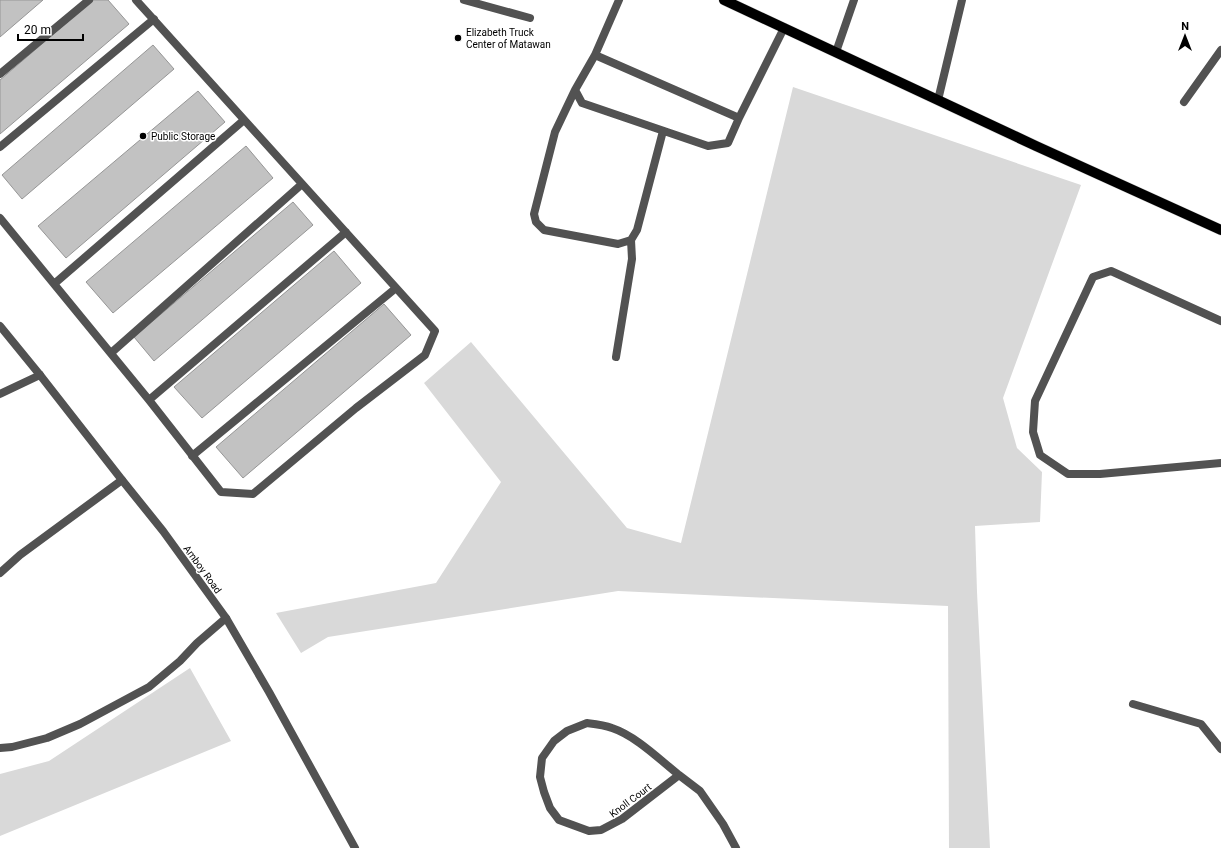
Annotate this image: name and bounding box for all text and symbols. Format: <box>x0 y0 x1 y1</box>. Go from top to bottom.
scale bar <box>18 16 83 42</box>
north arrow <box>1165 16 1205 56</box>
text: N <box>1181 20 1189 33</box>
text: 20 m <box>24 23 51 37</box>
place label: Elizabeth Truck Center of Matawan <box>466 27 551 50</box>
marker: Elizabeth Truck Center of Matawan <box>453 33 463 43</box>
marker: Public Storage <box>138 131 148 141</box>
place label: Public Storage <box>151 131 215 142</box>
street label: Amboy Road <box>181 543 224 595</box>
street label: Knoll Court <box>607 781 653 820</box>

